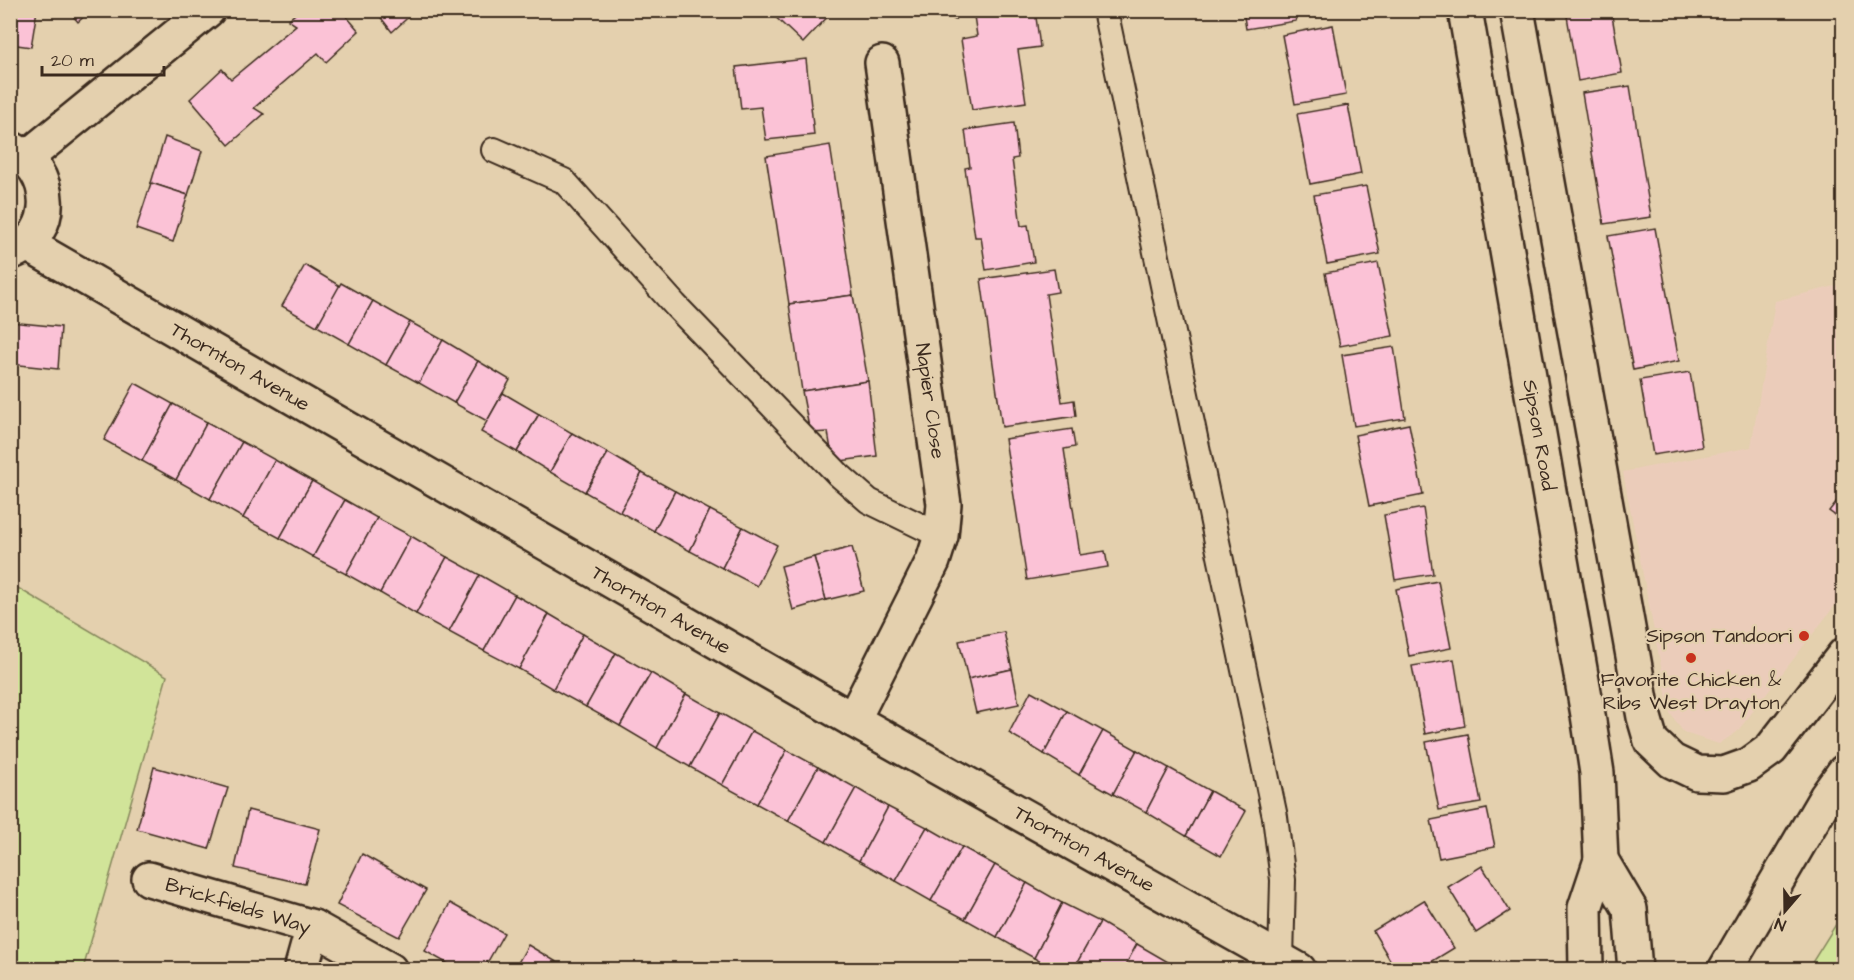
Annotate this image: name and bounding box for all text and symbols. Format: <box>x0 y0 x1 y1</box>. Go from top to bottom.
scale bar <box>42 39 164 77</box>
text: 20 m <box>51 48 94 73</box>
street label: Thornton Avenue <box>165 316 315 418</box>
street label: Napier Close <box>908 342 952 461</box>
street label: Sipson Road <box>1515 377 1563 493</box>
street label: Thornton Avenue <box>586 559 736 661</box>
place label: Sipson Tandoori <box>1646 622 1792 650</box>
marker: Sipson Tandoori <box>1797 629 1811 643</box>
marker: Favorite Chicken & Ribs West Drayton <box>1684 651 1698 665</box>
place label: Favorite Chicken & Ribs West Drayton <box>1601 666 1782 718</box>
street label: Thornton Avenue <box>1009 799 1160 899</box>
street label: Brickfields Way <box>162 871 314 942</box>
north arrow <box>1755 881 1815 941</box>
text: N <box>1772 912 1789 936</box>

